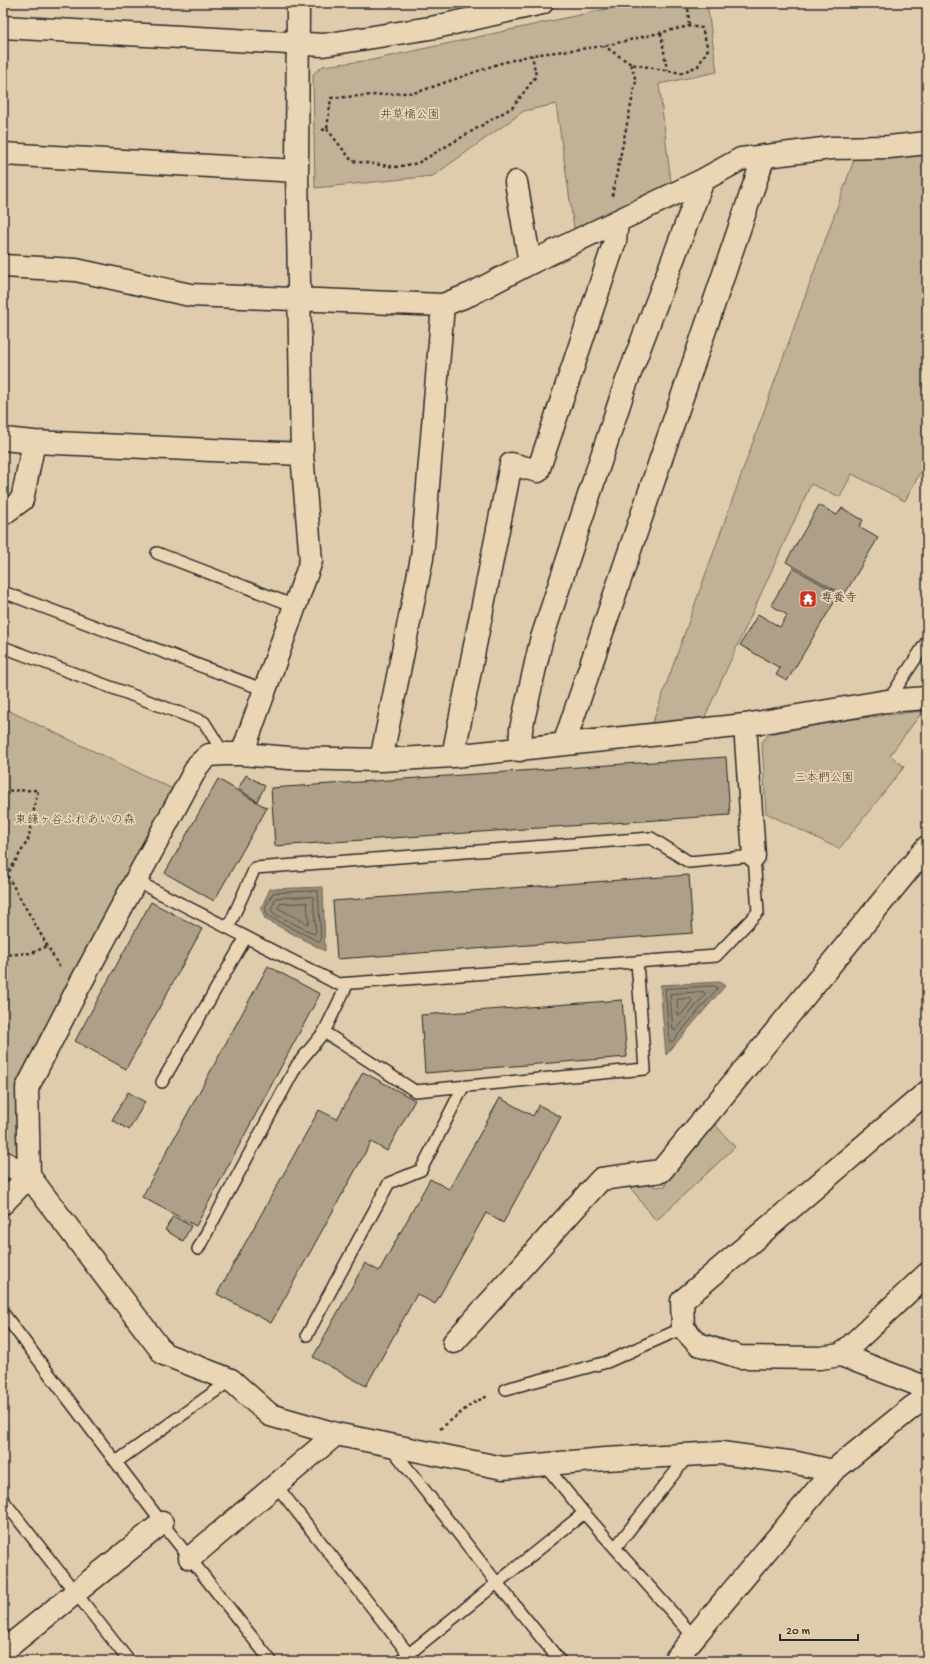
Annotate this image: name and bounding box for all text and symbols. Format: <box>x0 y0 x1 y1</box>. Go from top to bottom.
park label: 井草橋公園 <box>380 108 440 123</box>
temple icon: 専養寺 <box>798 589 818 609</box>
place label: 専養寺 <box>821 591 857 606</box>
park label: 三本椚公園 <box>794 771 854 786</box>
park label: 東鎌ヶ谷ふれあいの森 <box>15 813 135 828</box>
scale bar <box>780 1616 858 1642</box>
text: 20 m <box>786 1625 811 1639</box>

